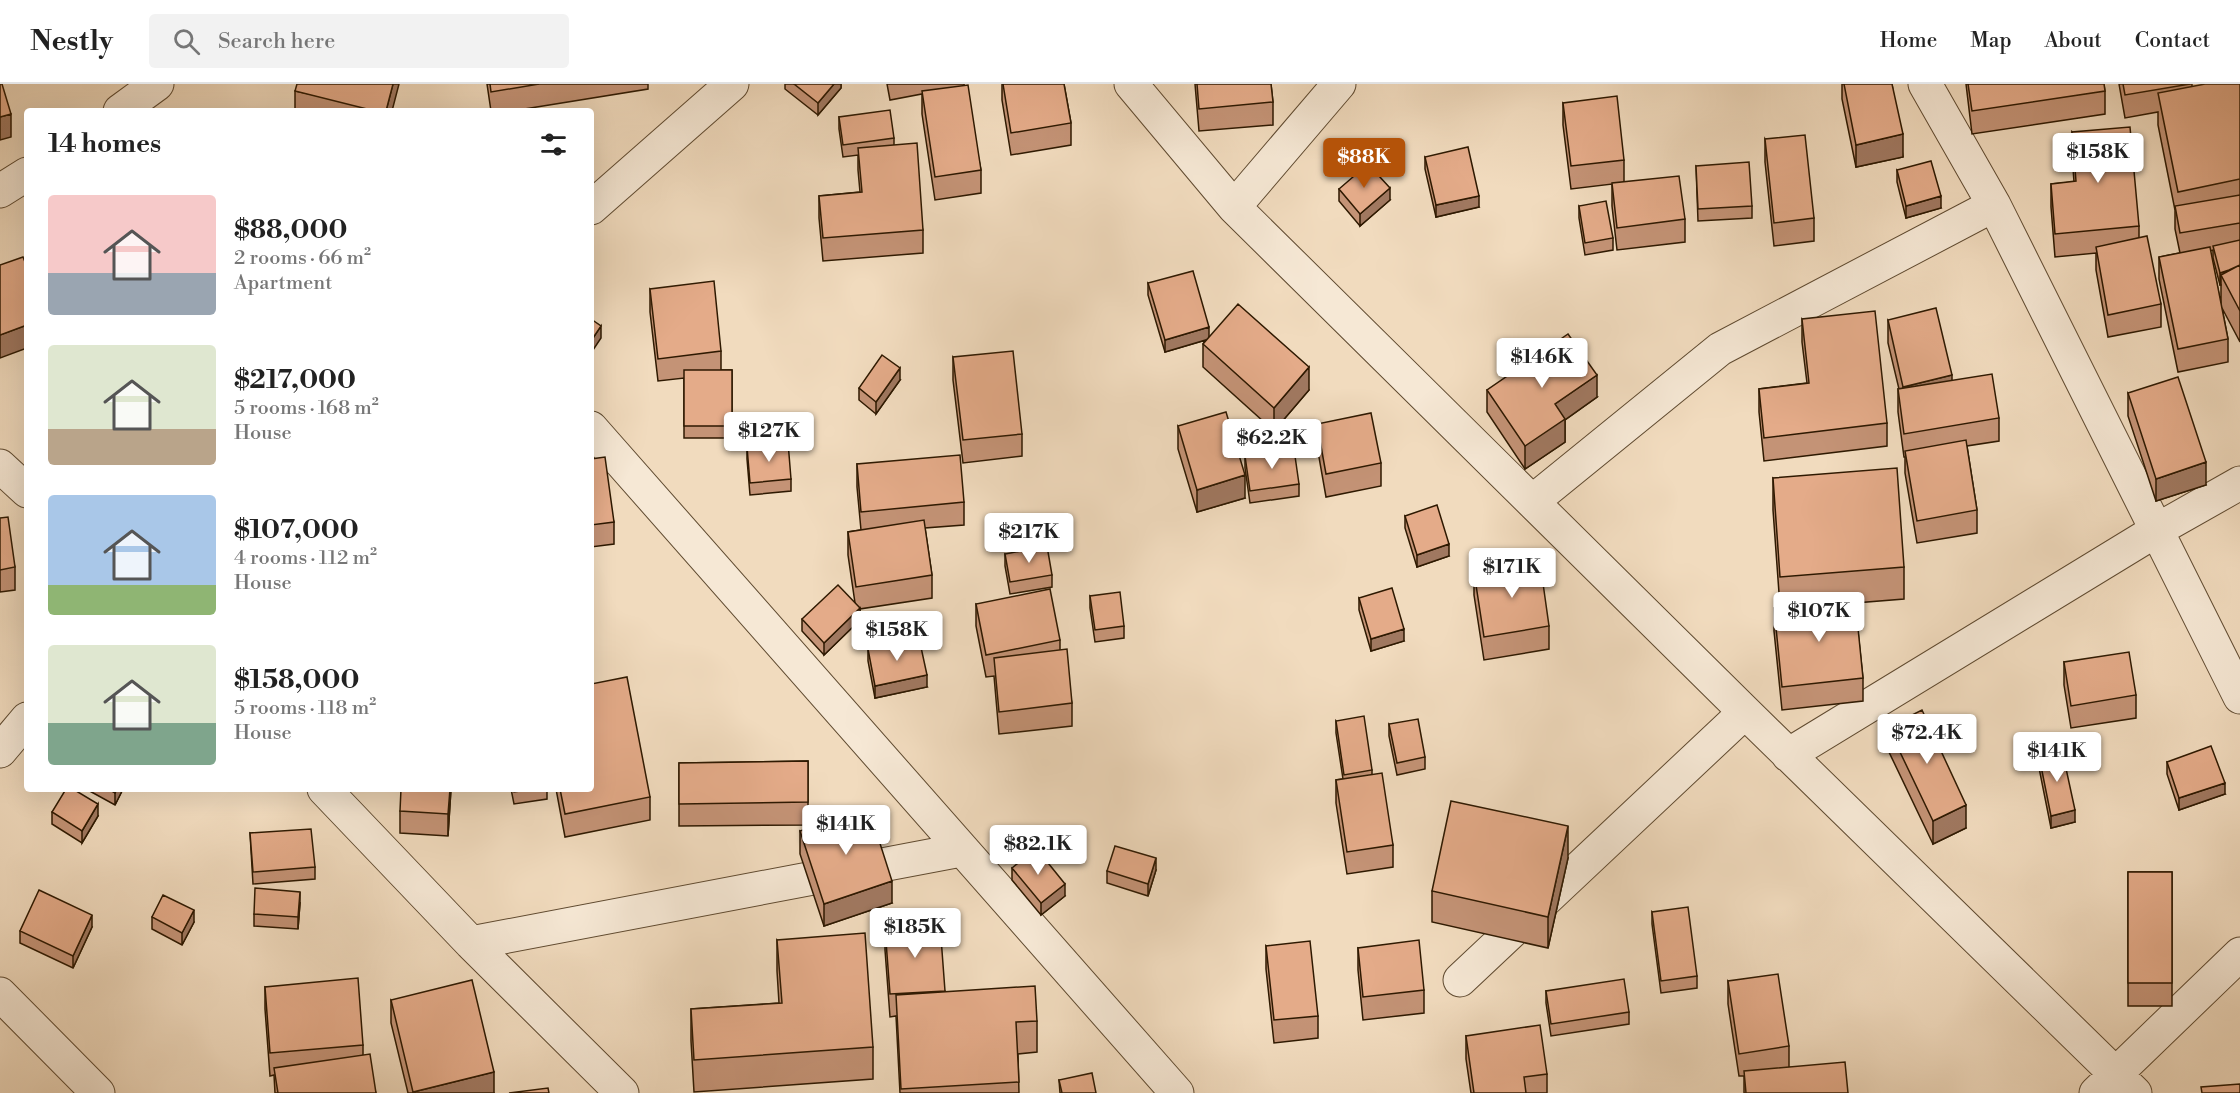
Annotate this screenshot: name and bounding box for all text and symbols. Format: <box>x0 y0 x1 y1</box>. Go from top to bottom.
search box <box>149 14 569 68</box>
text: Nestly <box>30 24 113 59</box>
icon: search <box>170 25 203 58</box>
text: Search here <box>218 28 335 55</box>
text: Home <box>1880 28 1937 54</box>
text: Map <box>1970 28 2012 54</box>
text: About <box>2045 28 2102 54</box>
text: Contact <box>2135 28 2210 54</box>
text: 14 homes <box>48 128 161 160</box>
icon: filters <box>537 128 570 161</box>
pin: $158K <box>2056 133 2140 184</box>
pin: $88K <box>1328 138 1400 189</box>
text: $158K <box>2067 140 2129 165</box>
text: $88K <box>1337 145 1391 170</box>
text: $88,000 <box>234 214 347 246</box>
icon: home <box>96 219 168 291</box>
text: 2 rooms · 66 m² <box>234 246 371 271</box>
text: Apartment <box>234 271 332 296</box>
pin: $146K <box>1500 338 1584 389</box>
text: $146K <box>1511 345 1573 370</box>
text: $217,000 <box>234 364 356 396</box>
icon: home <box>96 369 168 441</box>
text: 5 rooms · 168 m² <box>234 396 379 421</box>
pin: $127K <box>727 412 811 463</box>
text: $127K <box>738 419 800 444</box>
pin: $62.2K <box>1223 419 1321 470</box>
text: House <box>234 421 292 446</box>
text: $62.2K <box>1236 426 1308 451</box>
pin: $217K <box>987 513 1071 564</box>
text: $107,000 <box>234 514 359 546</box>
icon: home <box>96 519 168 591</box>
text: $217K <box>998 520 1060 545</box>
text: 4 rooms · 112 m² <box>234 546 377 571</box>
pin: $171K <box>1470 548 1554 599</box>
text: $171K <box>1483 555 1541 580</box>
text: House <box>234 571 292 596</box>
pin: $107K <box>1777 592 1861 643</box>
text: $107K <box>1787 599 1851 624</box>
pin: $158K <box>855 611 939 662</box>
text: $158K <box>866 618 928 643</box>
text: $158,000 <box>234 664 359 696</box>
icon: home <box>96 669 168 741</box>
text: 5 rooms · 118 m² <box>234 696 376 721</box>
pin: $72.4K <box>1878 714 1976 765</box>
text: House <box>234 721 292 746</box>
text: $72.4K <box>1892 721 1962 746</box>
pin: $141K <box>2015 732 2099 783</box>
text: $141K <box>2027 739 2087 764</box>
pin: $141K <box>804 805 888 856</box>
text: $141K <box>816 812 876 837</box>
pin: $82.1K <box>989 825 1087 876</box>
text: $82.1K <box>1004 832 1072 857</box>
pin: $185K <box>873 908 957 959</box>
text: $185K <box>884 915 946 940</box>

